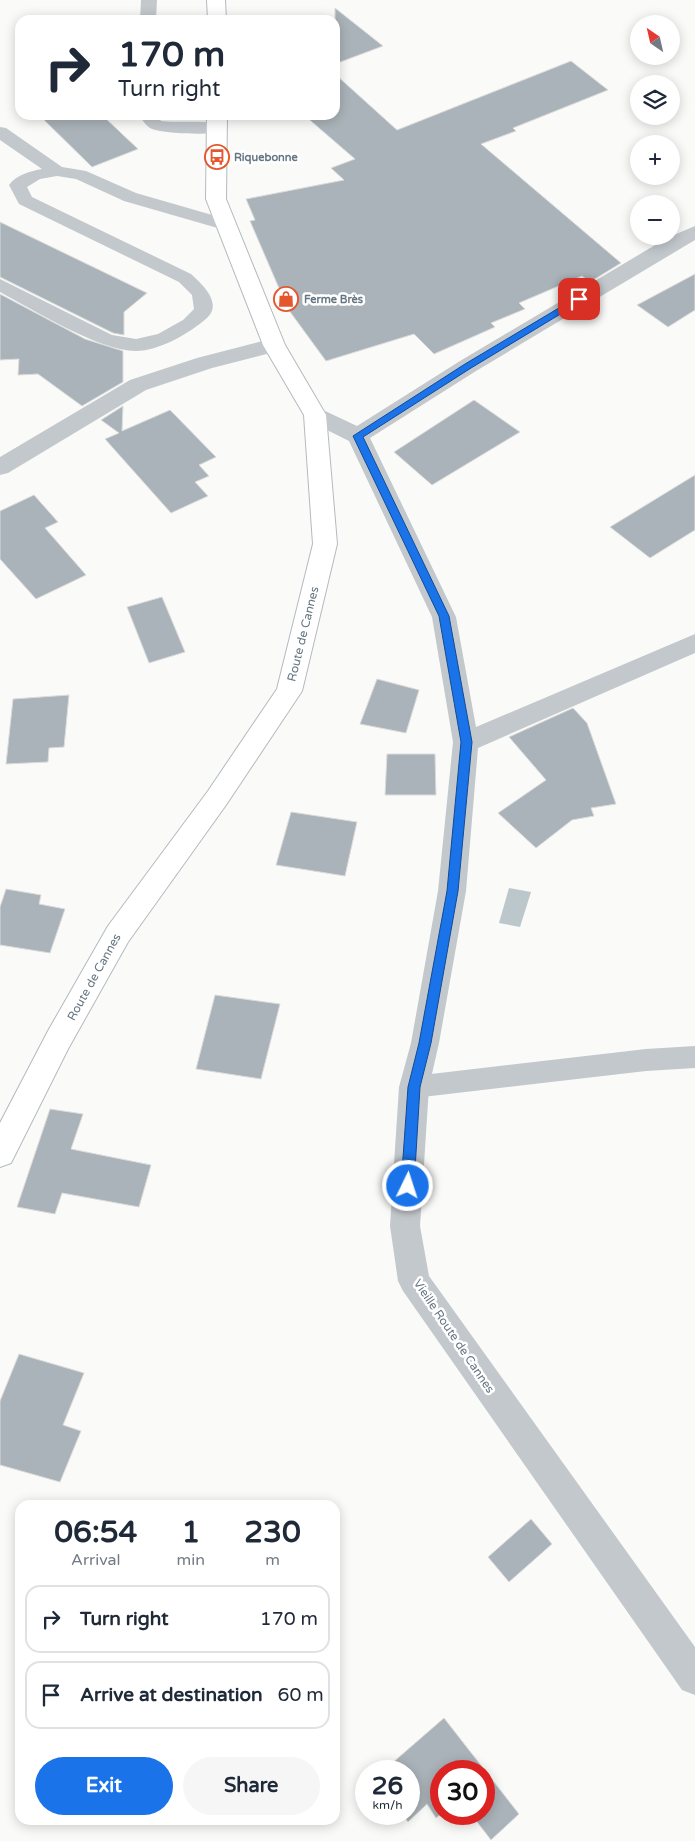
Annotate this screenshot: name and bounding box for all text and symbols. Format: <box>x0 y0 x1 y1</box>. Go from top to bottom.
north arrow <box>630 15 680 65</box>
map controls <box>630 15 680 245</box>
text: 170 m <box>118 34 225 76</box>
icon: right <box>35 35 100 100</box>
button: layers <box>630 75 680 125</box>
text: Turn right <box>118 76 220 102</box>
button: + <box>630 135 680 185</box>
bus stop icon: Riquebonne <box>204 144 230 170</box>
place label: Riquebonne <box>234 151 298 165</box>
button: − <box>630 195 680 245</box>
pin <box>558 278 600 320</box>
icon: arrive <box>565 285 593 313</box>
shop icon: Ferme Brès <box>273 286 299 312</box>
place label: Ferme Brès <box>304 293 364 306</box>
street label: Route de Cannes <box>284 585 322 683</box>
street label: Route de Cannes <box>64 931 124 1023</box>
position arrow <box>381 1159 433 1211</box>
street label: Vieille Route de Cannes <box>411 1276 497 1396</box>
text: 06:54 <box>54 1514 137 1551</box>
text: 1 <box>181 1514 200 1551</box>
text: 230 <box>244 1514 301 1551</box>
text: Arrival <box>71 1550 121 1570</box>
text: min <box>177 1550 205 1570</box>
text: m <box>265 1550 280 1570</box>
icon: right <box>37 1605 65 1633</box>
text: Turn right <box>80 1608 168 1630</box>
text: 170 m <box>260 1608 318 1630</box>
icon: arrive <box>37 1681 65 1709</box>
text: Arrive at destination <box>80 1684 263 1706</box>
text: 60 m <box>278 1684 324 1706</box>
button: Exit <box>35 1757 173 1815</box>
button: Share <box>183 1757 320 1815</box>
speed limit sign: 30 <box>430 1760 495 1825</box>
text: 26 <box>372 1771 403 1801</box>
text: km/h <box>372 1798 403 1812</box>

